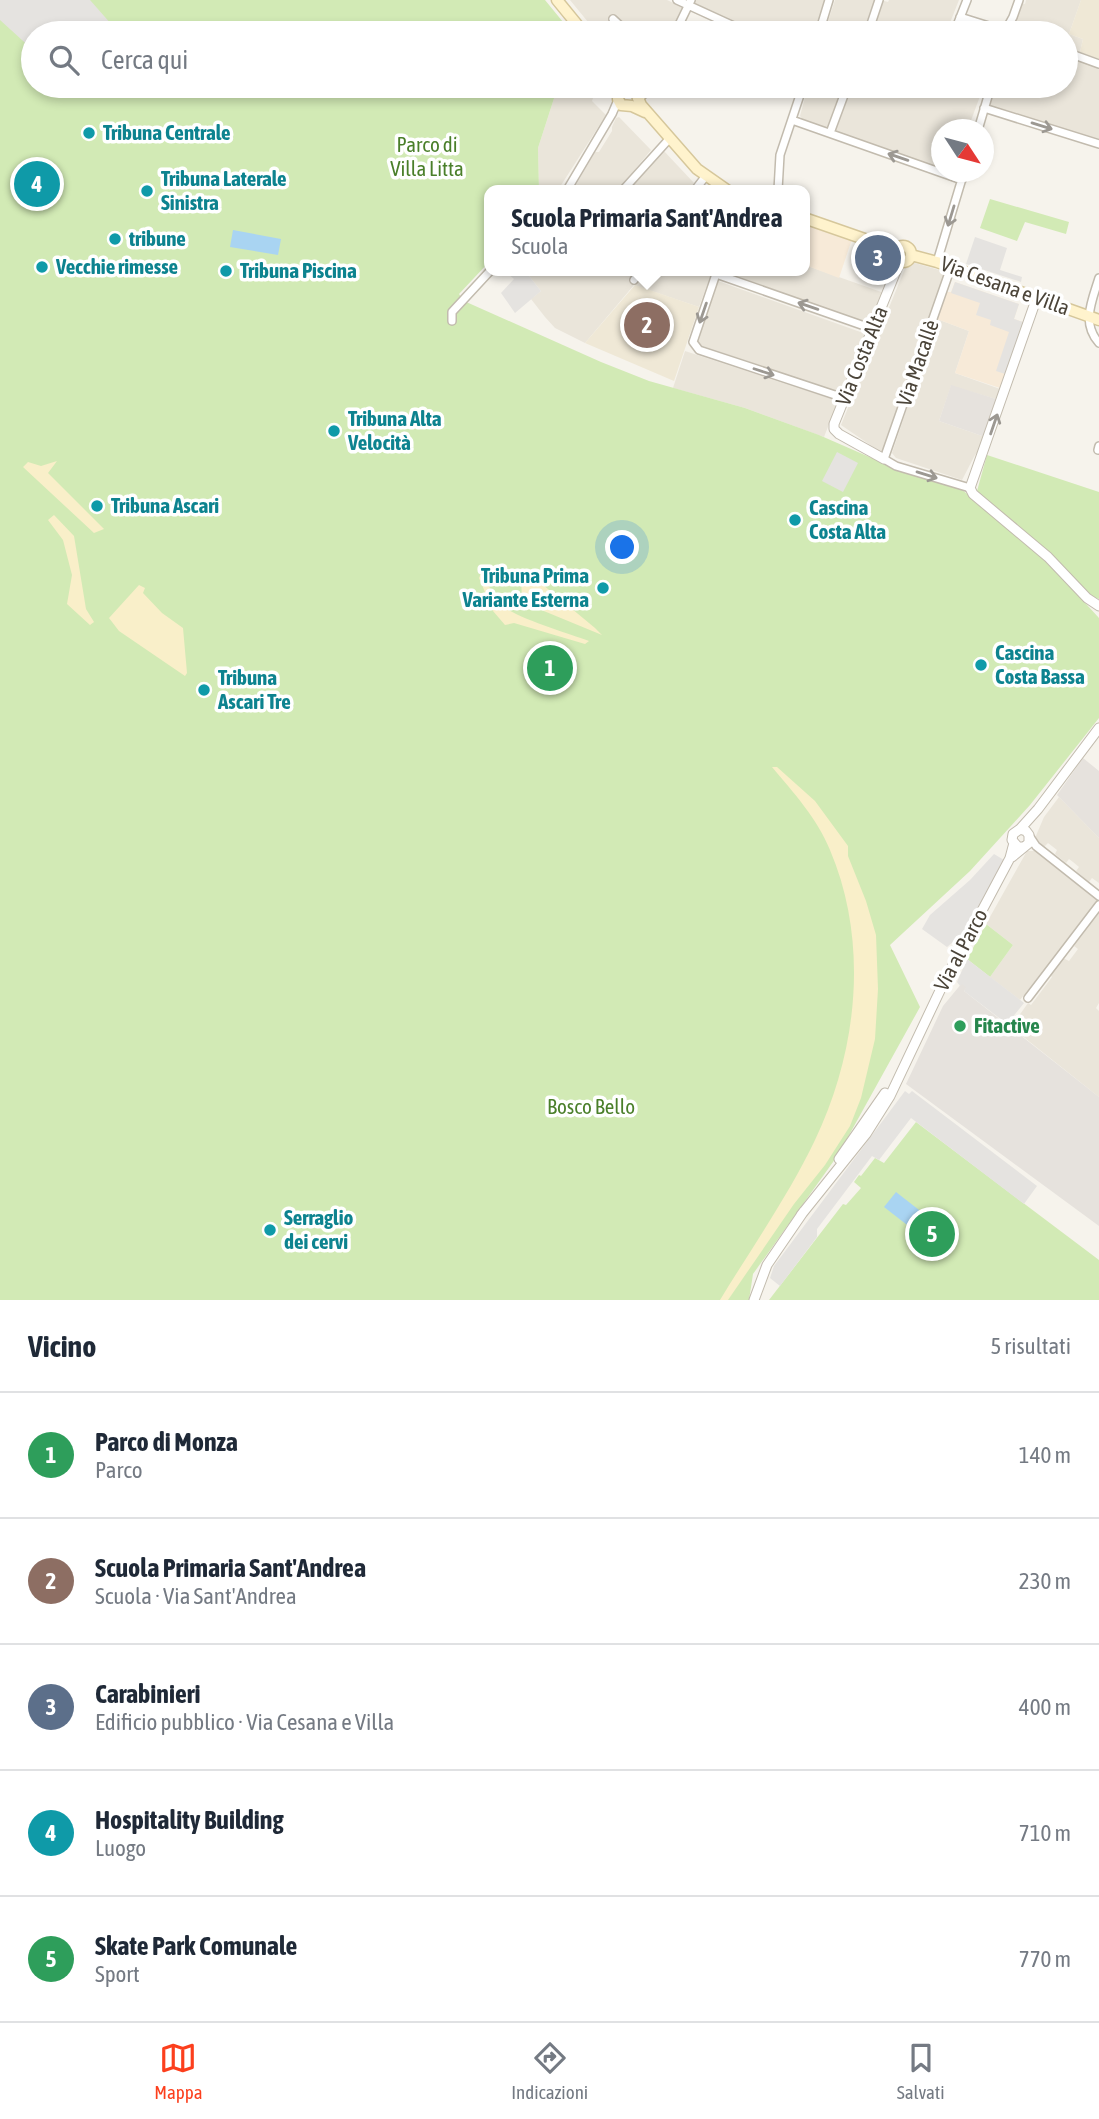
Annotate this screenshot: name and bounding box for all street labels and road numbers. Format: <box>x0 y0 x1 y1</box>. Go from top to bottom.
street label: Via Cesana e Villa <box>938 251 1073 319</box>
street label: Via Costa Alta <box>830 303 892 409</box>
street label: Via Macallè <box>891 316 943 409</box>
street label: Via al Parco <box>929 904 992 995</box>

